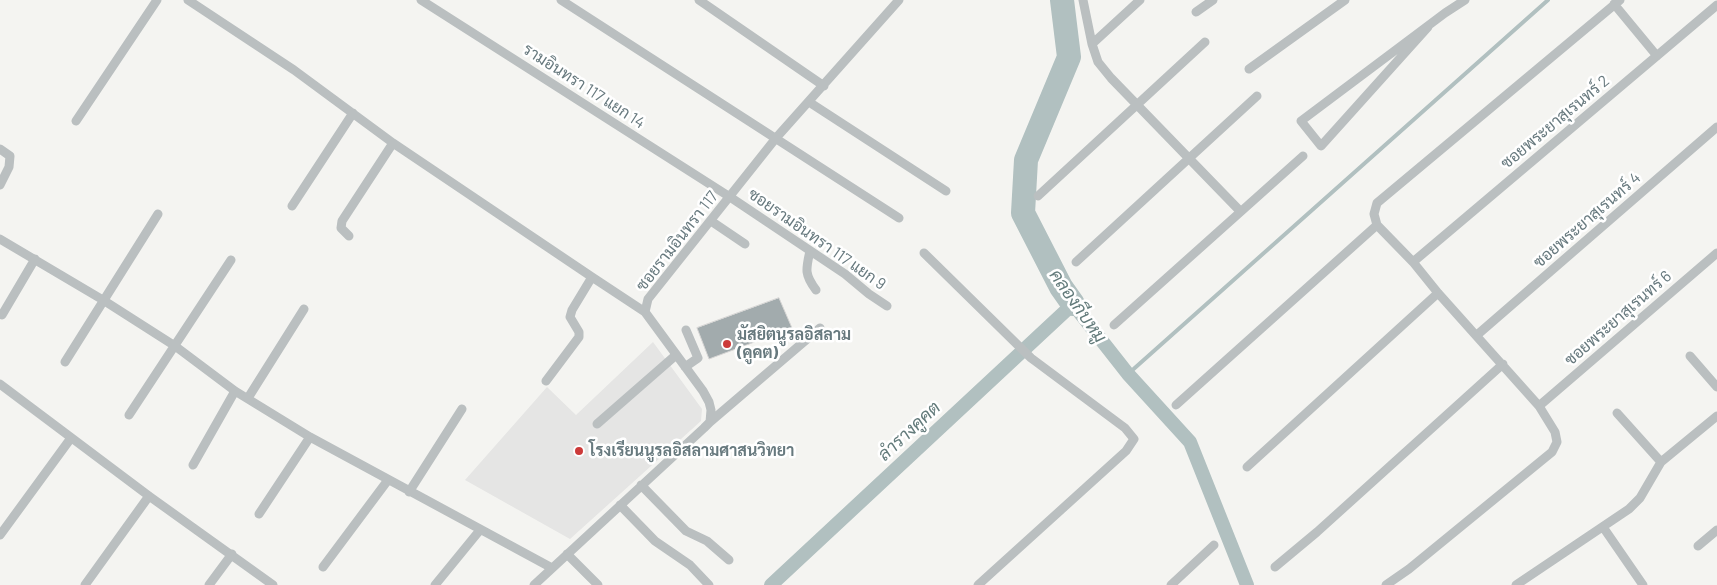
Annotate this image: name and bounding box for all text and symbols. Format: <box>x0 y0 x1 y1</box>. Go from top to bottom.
street label: รามอินทรา 117 แยก 14 <box>519 39 649 133</box>
street label: ซอยพระยาสุเรนทร์ 2 <box>1497 71 1613 173</box>
street label: ซอยพระยาสุเรนทร์ 4 <box>1530 168 1644 272</box>
street label: ซอยรามอินทรา 117 แยก 9 <box>744 184 890 294</box>
street label: ซอยรามอินทรา 117 <box>632 187 722 295</box>
water label: คลองกีบหมู <box>1045 265 1111 347</box>
street label: ซอยพระยาสุเรนทร์ 6 <box>1561 266 1675 370</box>
place label: มัสยิตนูรลอิสลาม (คูคต) <box>737 325 851 363</box>
marker: มัสยิตนูรลอิสลาม (คูคต) <box>721 338 733 350</box>
water label: ลำรางคูคต <box>873 397 945 465</box>
place label: โรงเรียนนูรลอิสลามศาสนวิทยา <box>589 441 794 461</box>
marker: โรงเรียนนูรลอิสลามศาสนวิทยา <box>573 445 585 457</box>

